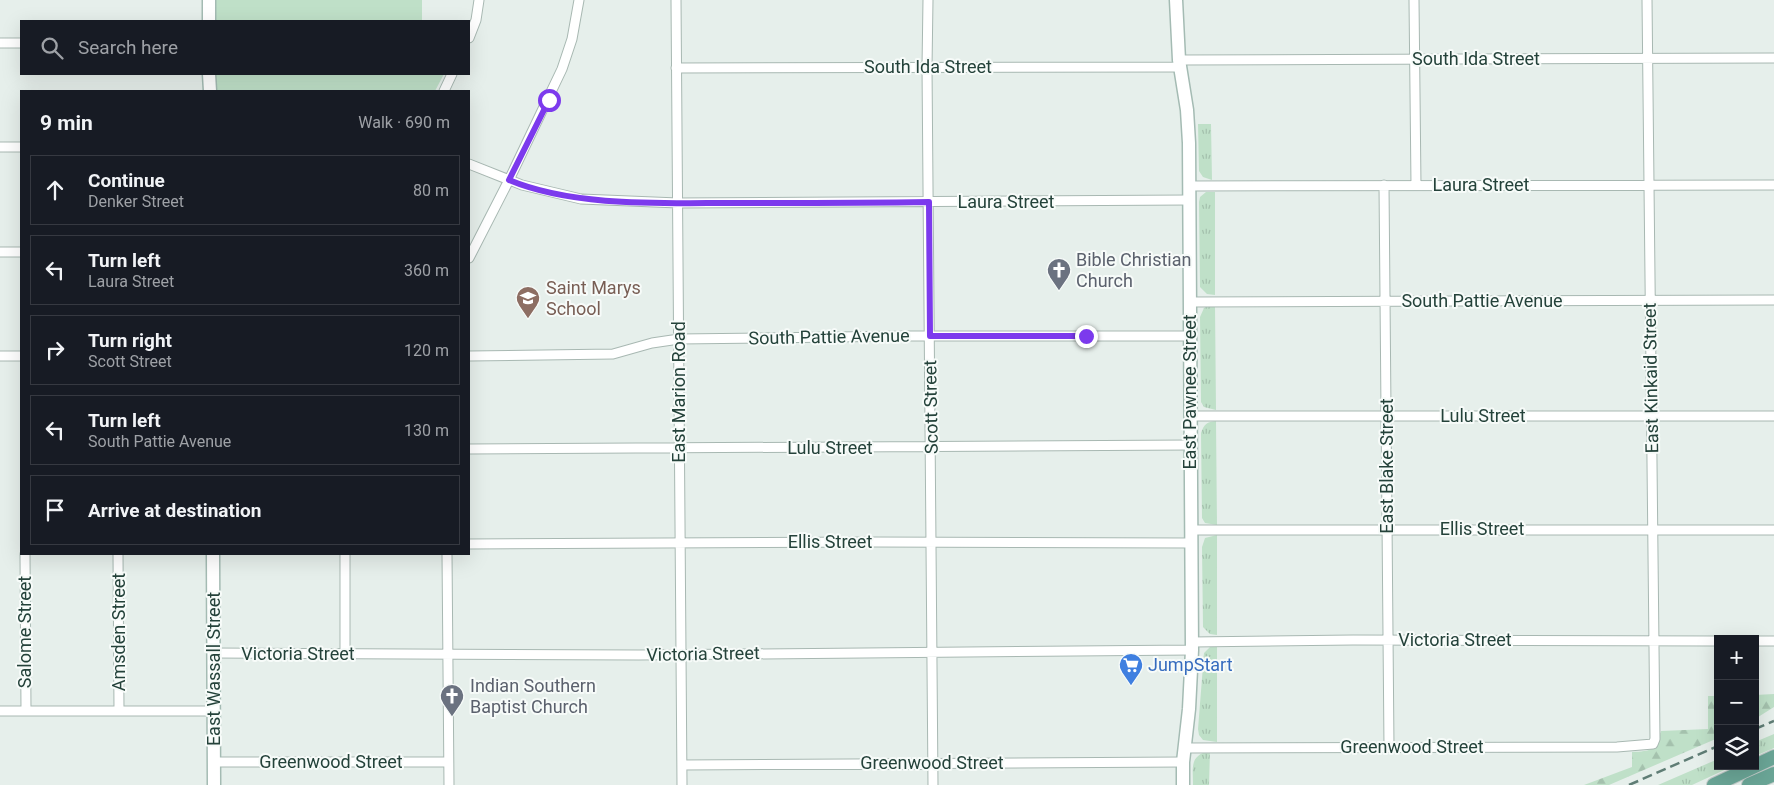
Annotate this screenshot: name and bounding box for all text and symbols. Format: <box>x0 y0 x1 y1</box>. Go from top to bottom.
search box <box>20 20 470 75</box>
icon: search <box>38 34 66 62</box>
text: Search here <box>78 36 178 59</box>
street label: South Ida Street <box>1412 48 1540 69</box>
street label: South Ida Street <box>864 56 992 77</box>
route start <box>538 89 561 112</box>
text: 9 min <box>40 111 93 135</box>
text: Walk · 690 m <box>358 113 450 132</box>
text: Continue <box>88 169 165 192</box>
street label: Laura Street <box>1433 174 1530 195</box>
icon: ahead <box>41 176 69 204</box>
text: 80 m <box>413 181 449 200</box>
street label: Laura Street <box>958 191 1055 212</box>
text: Denker Street <box>88 192 184 211</box>
text: Turn left <box>88 249 161 272</box>
place label: Bible Christian Church <box>1076 249 1191 291</box>
icon: left <box>41 256 69 284</box>
church icon: Bible Christian Church <box>1046 257 1072 291</box>
text: 360 m <box>404 261 449 280</box>
text: Laura Street <box>88 272 174 291</box>
place label: Saint Marys School <box>546 277 641 319</box>
school or university icon: Saint Marys School <box>515 285 541 319</box>
street label: South Pattie Avenue <box>1401 290 1563 311</box>
street label: East Kinkaid Street <box>1639 302 1662 454</box>
street label: East Pawnee Street <box>1179 314 1200 470</box>
street label: East Marion Road <box>668 321 689 463</box>
street label: South Pattie Avenue <box>748 325 910 348</box>
route end <box>1075 325 1098 348</box>
text: Turn right <box>88 329 172 352</box>
icon: right <box>41 336 69 364</box>
text: 120 m <box>404 341 449 360</box>
text: Scott Street <box>88 352 172 371</box>
street label: Scott Street <box>919 360 942 454</box>
street label: East Blake Street <box>1376 398 1397 534</box>
street label: Lulu Street <box>1440 405 1526 426</box>
text: Turn left <box>88 409 161 432</box>
icon: left <box>41 416 69 444</box>
text: 130 m <box>404 421 449 440</box>
text: South Pattie Avenue <box>88 432 231 451</box>
street label: Lulu Street <box>787 437 873 458</box>
icon: arrive <box>41 496 69 524</box>
text: Arrive at destination <box>88 499 261 522</box>
street label: Ellis Street <box>1440 518 1524 539</box>
street label: Ellis Street <box>788 531 872 552</box>
street label: Amsden Street <box>108 573 129 691</box>
street label: Salome Street <box>14 576 35 688</box>
street label: East Wassall Street <box>203 592 224 746</box>
street label: Victoria Street <box>1398 629 1512 650</box>
map controls <box>1714 635 1759 770</box>
button: + <box>1714 635 1759 680</box>
street label: Victoria Street <box>646 642 760 665</box>
street label: Victoria Street <box>241 643 355 664</box>
supermarket icon: JumpStart <box>1118 652 1144 686</box>
place label: JumpStart <box>1148 654 1233 675</box>
place label: Indian Southern Baptist Church <box>470 675 596 717</box>
button: − <box>1714 680 1759 725</box>
church icon: Indian Southern Baptist Church <box>439 683 465 717</box>
button: layers <box>1714 725 1759 770</box>
street label: Greenwood Street <box>1340 736 1484 757</box>
street label: Greenwood Street <box>259 751 403 772</box>
street label: Greenwood Street <box>860 752 1004 773</box>

